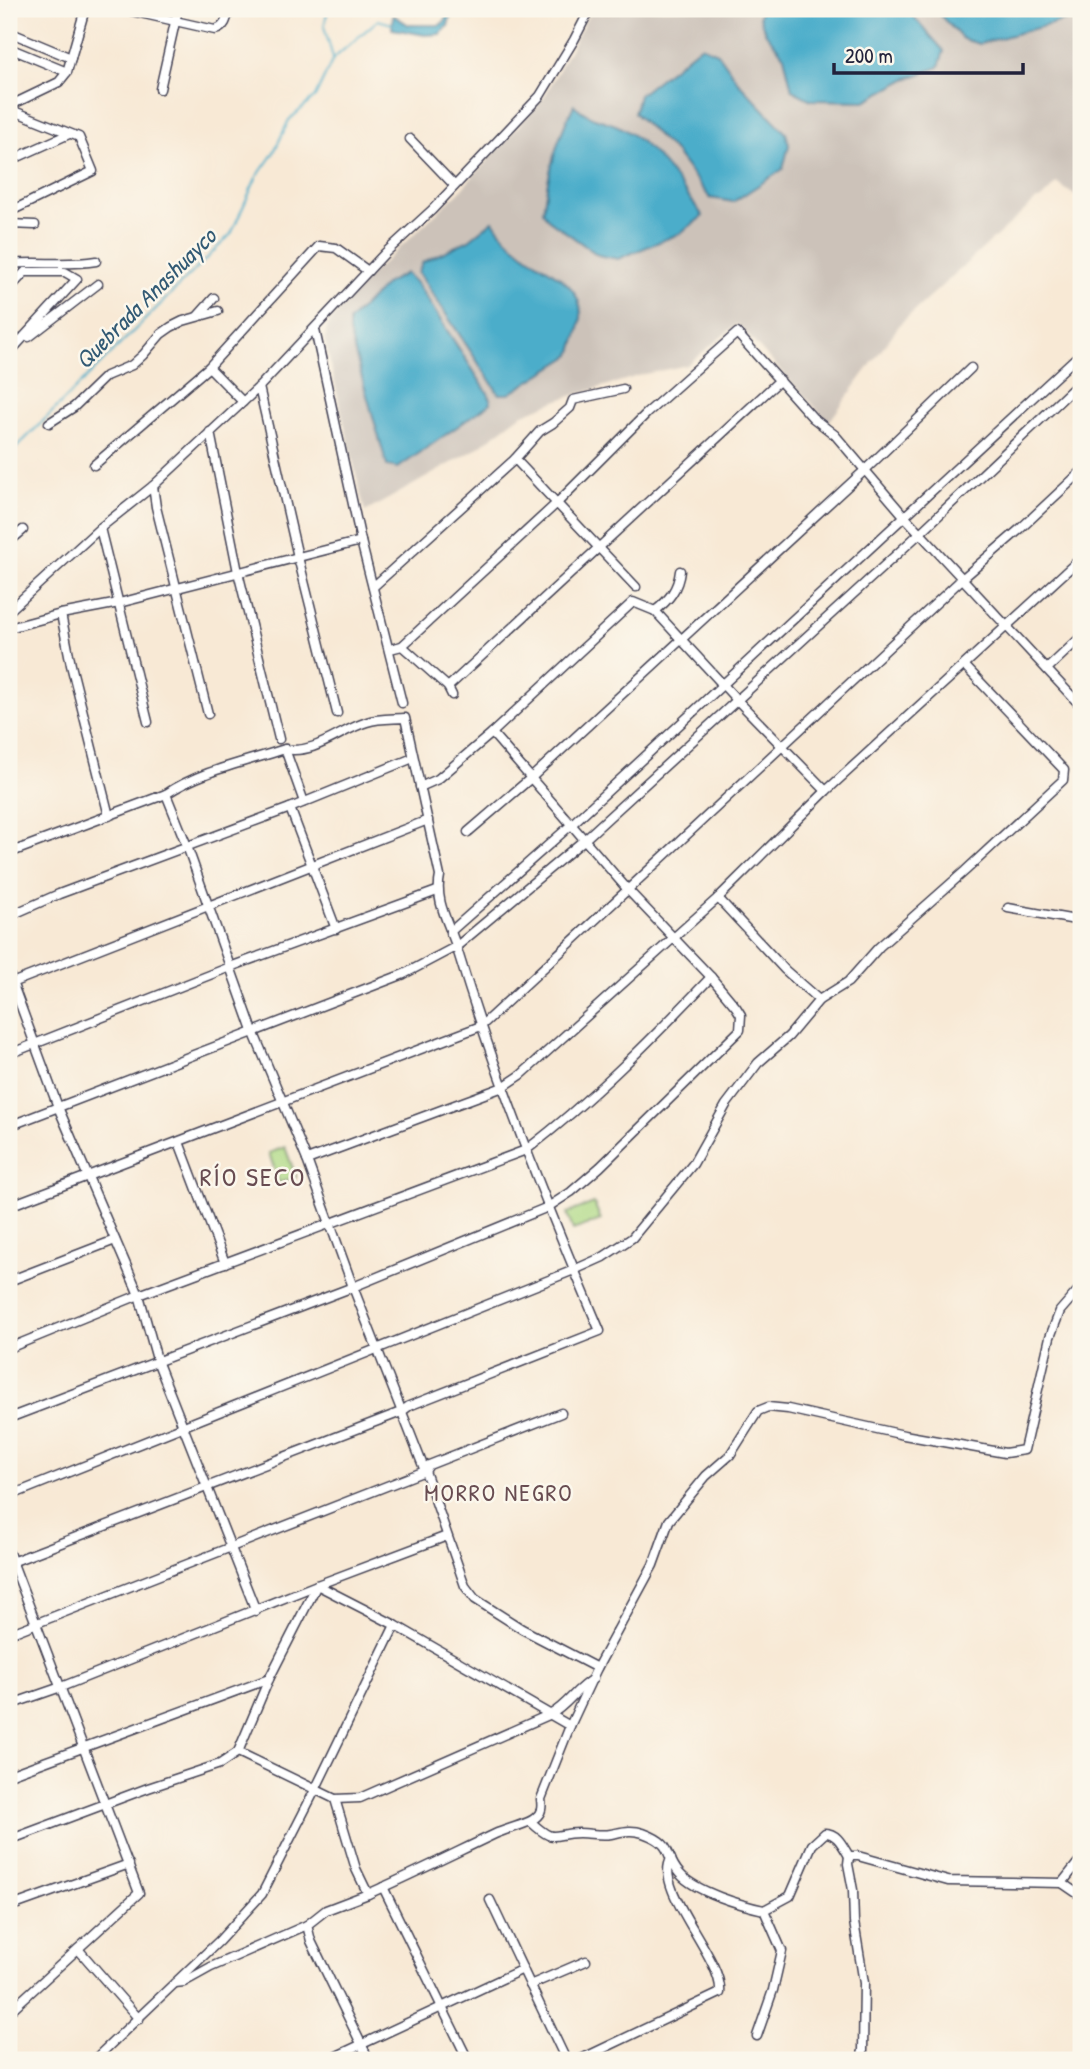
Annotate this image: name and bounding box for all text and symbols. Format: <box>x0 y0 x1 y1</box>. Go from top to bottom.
scale bar <box>834 32 1024 76</box>
text: 200 m <box>845 41 893 70</box>
water label: Quebrada Anashuayco <box>68 219 225 376</box>
district label: RÍO SECO <box>200 1159 306 1194</box>
district label: MORRO NEGRO <box>424 1476 574 1508</box>

